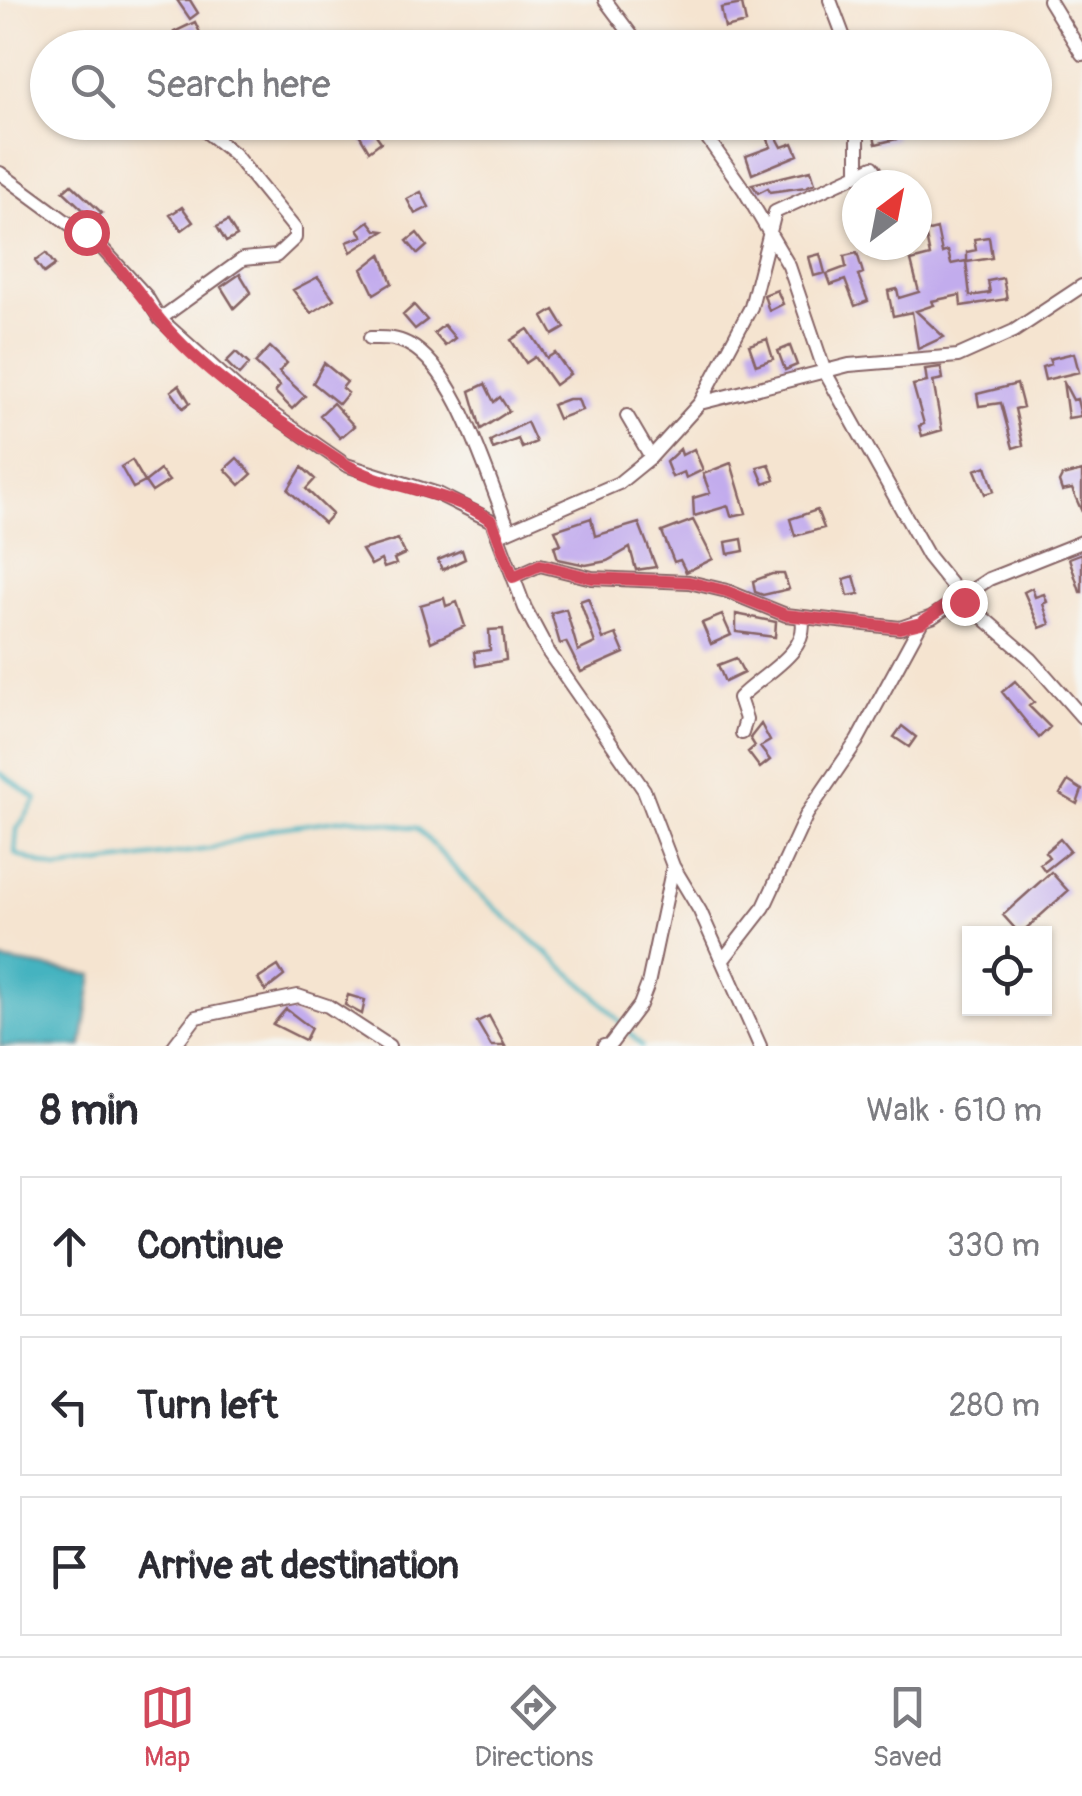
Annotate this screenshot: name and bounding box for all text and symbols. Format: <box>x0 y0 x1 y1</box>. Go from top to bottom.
search box <box>30 30 1052 140</box>
icon: search <box>65 58 120 113</box>
text: Search here <box>145 61 331 109</box>
north arrow <box>842 170 932 260</box>
route start <box>64 210 110 256</box>
route end <box>942 580 988 626</box>
map controls <box>962 926 1052 1016</box>
button: locate <box>962 926 1052 1016</box>
text: 8 min <box>40 1085 138 1137</box>
text: Walk · 610 m <box>866 1091 1042 1131</box>
icon: ahead <box>42 1219 97 1274</box>
text: Continue <box>137 1222 283 1270</box>
text: 330 m <box>947 1226 1040 1266</box>
icon: left <box>42 1379 97 1434</box>
text: Turn left <box>137 1382 278 1430</box>
text: 280 m <box>949 1386 1040 1426</box>
icon: arrive <box>42 1539 97 1594</box>
text: Arrive at destination <box>137 1542 459 1590</box>
tab: Map <box>140 1680 195 1775</box>
tab: Directions <box>474 1680 593 1775</box>
tab: Saved <box>873 1680 942 1775</box>

